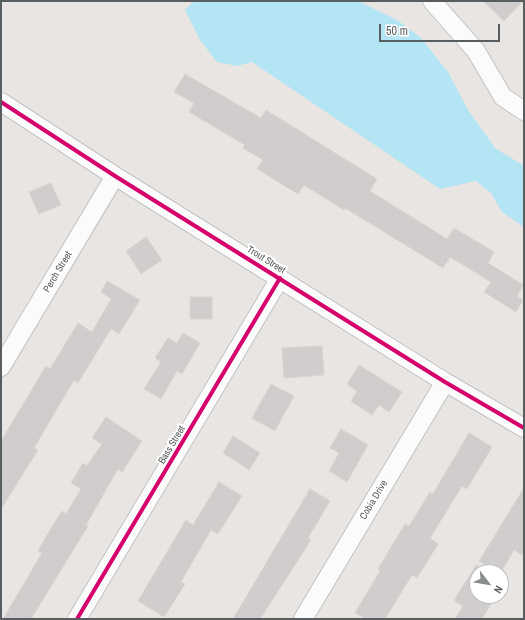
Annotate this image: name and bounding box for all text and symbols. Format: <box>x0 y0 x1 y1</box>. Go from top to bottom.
scale bar <box>381 16 502 42</box>
text: 50 m <box>386 23 408 39</box>
street label: Trout Street <box>245 244 287 276</box>
street label: Perch Street <box>41 249 75 295</box>
street label: Bass Street <box>156 424 188 466</box>
street label: Cobia Drive <box>358 478 390 522</box>
north arrow <box>469 564 509 604</box>
text: N <box>491 583 506 596</box>

